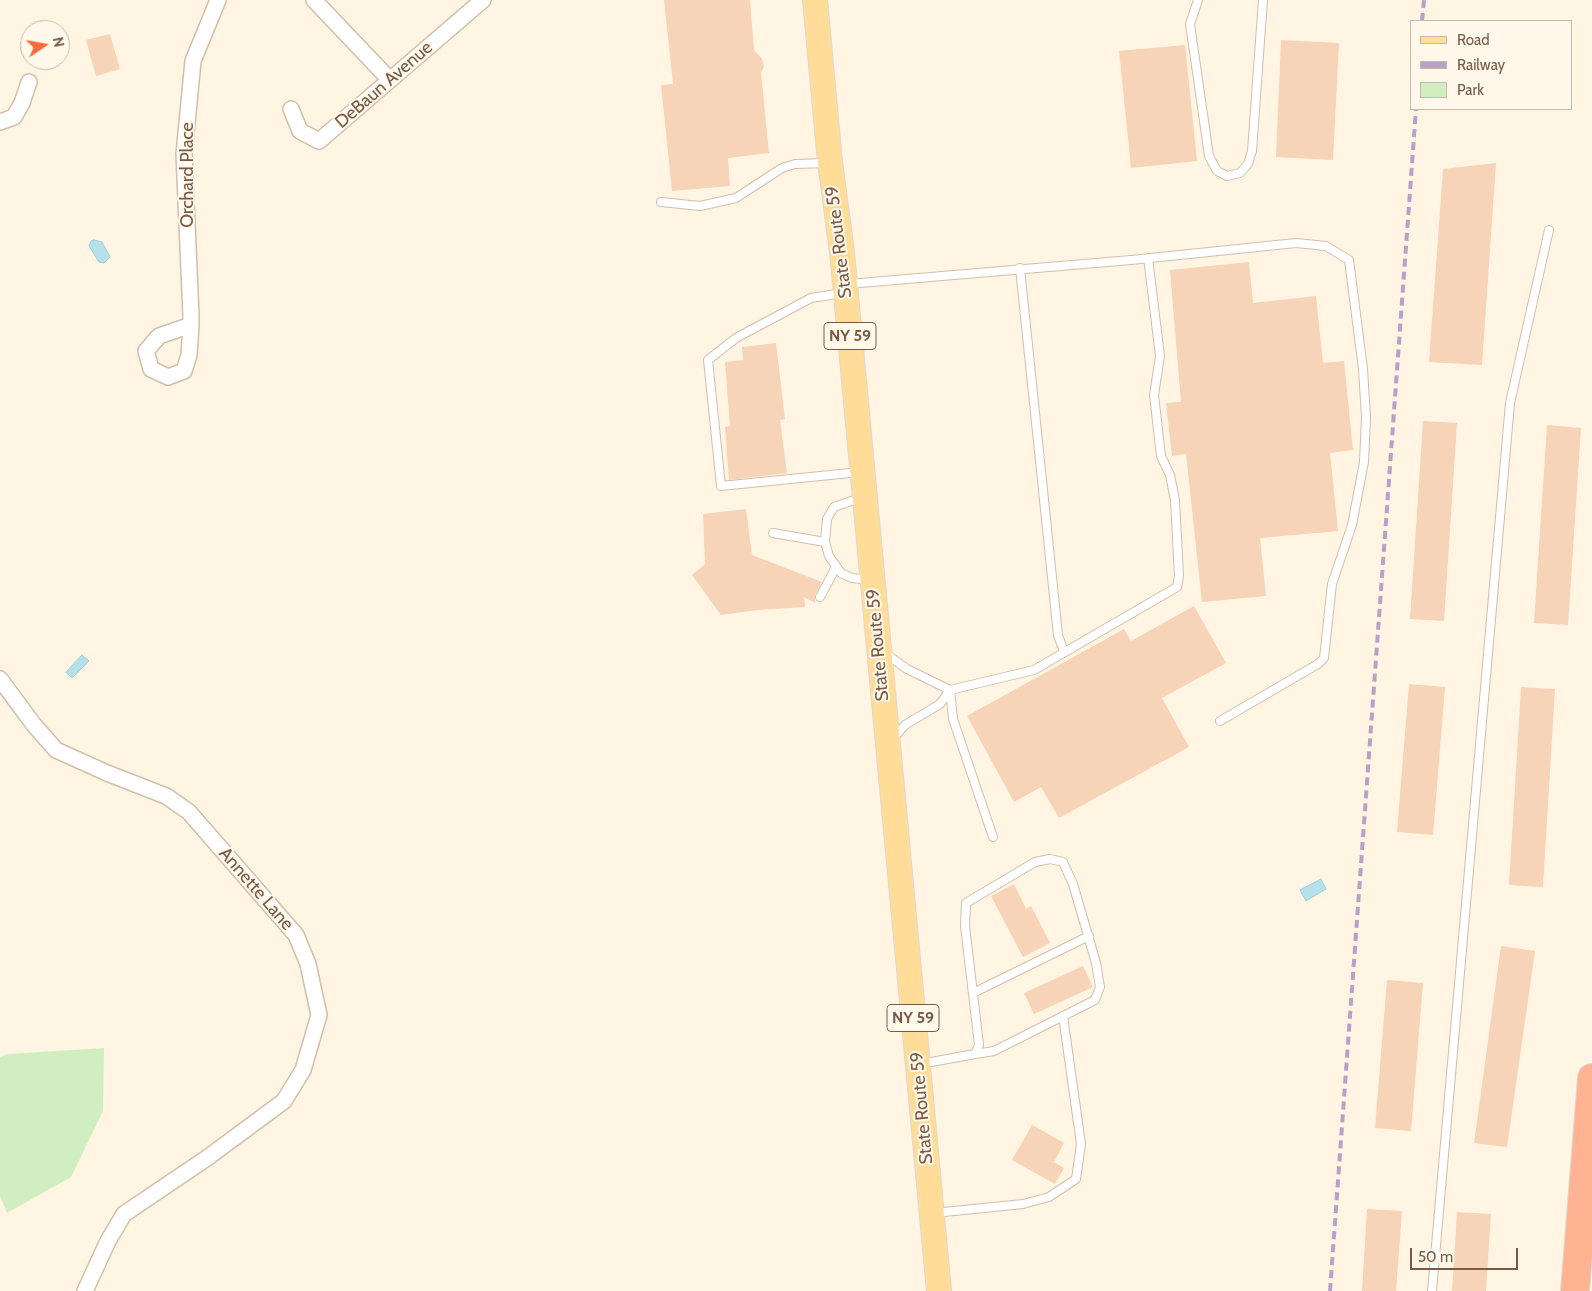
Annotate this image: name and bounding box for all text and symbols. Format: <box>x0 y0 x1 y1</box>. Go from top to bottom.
north arrow <box>20 20 70 70</box>
legend <box>1410 20 1572 110</box>
text: Road <box>1457 31 1490 49</box>
text: N <box>49 35 69 49</box>
street label: DeBaun Avenue <box>331 37 437 133</box>
text: Railway <box>1457 56 1505 74</box>
text: Park <box>1457 81 1484 99</box>
street label: Orchard Place <box>177 122 199 228</box>
street label: State Route 59 <box>821 185 857 299</box>
road number: NY 59 <box>824 322 876 350</box>
street label: State Route 59 <box>862 588 894 702</box>
street label: Annette Lane <box>214 843 298 935</box>
road number: NY 59 <box>887 1004 939 1032</box>
street label: State Route 59 <box>906 1051 938 1165</box>
scale bar <box>1412 1238 1520 1270</box>
text: 50 m <box>1418 1248 1453 1266</box>

